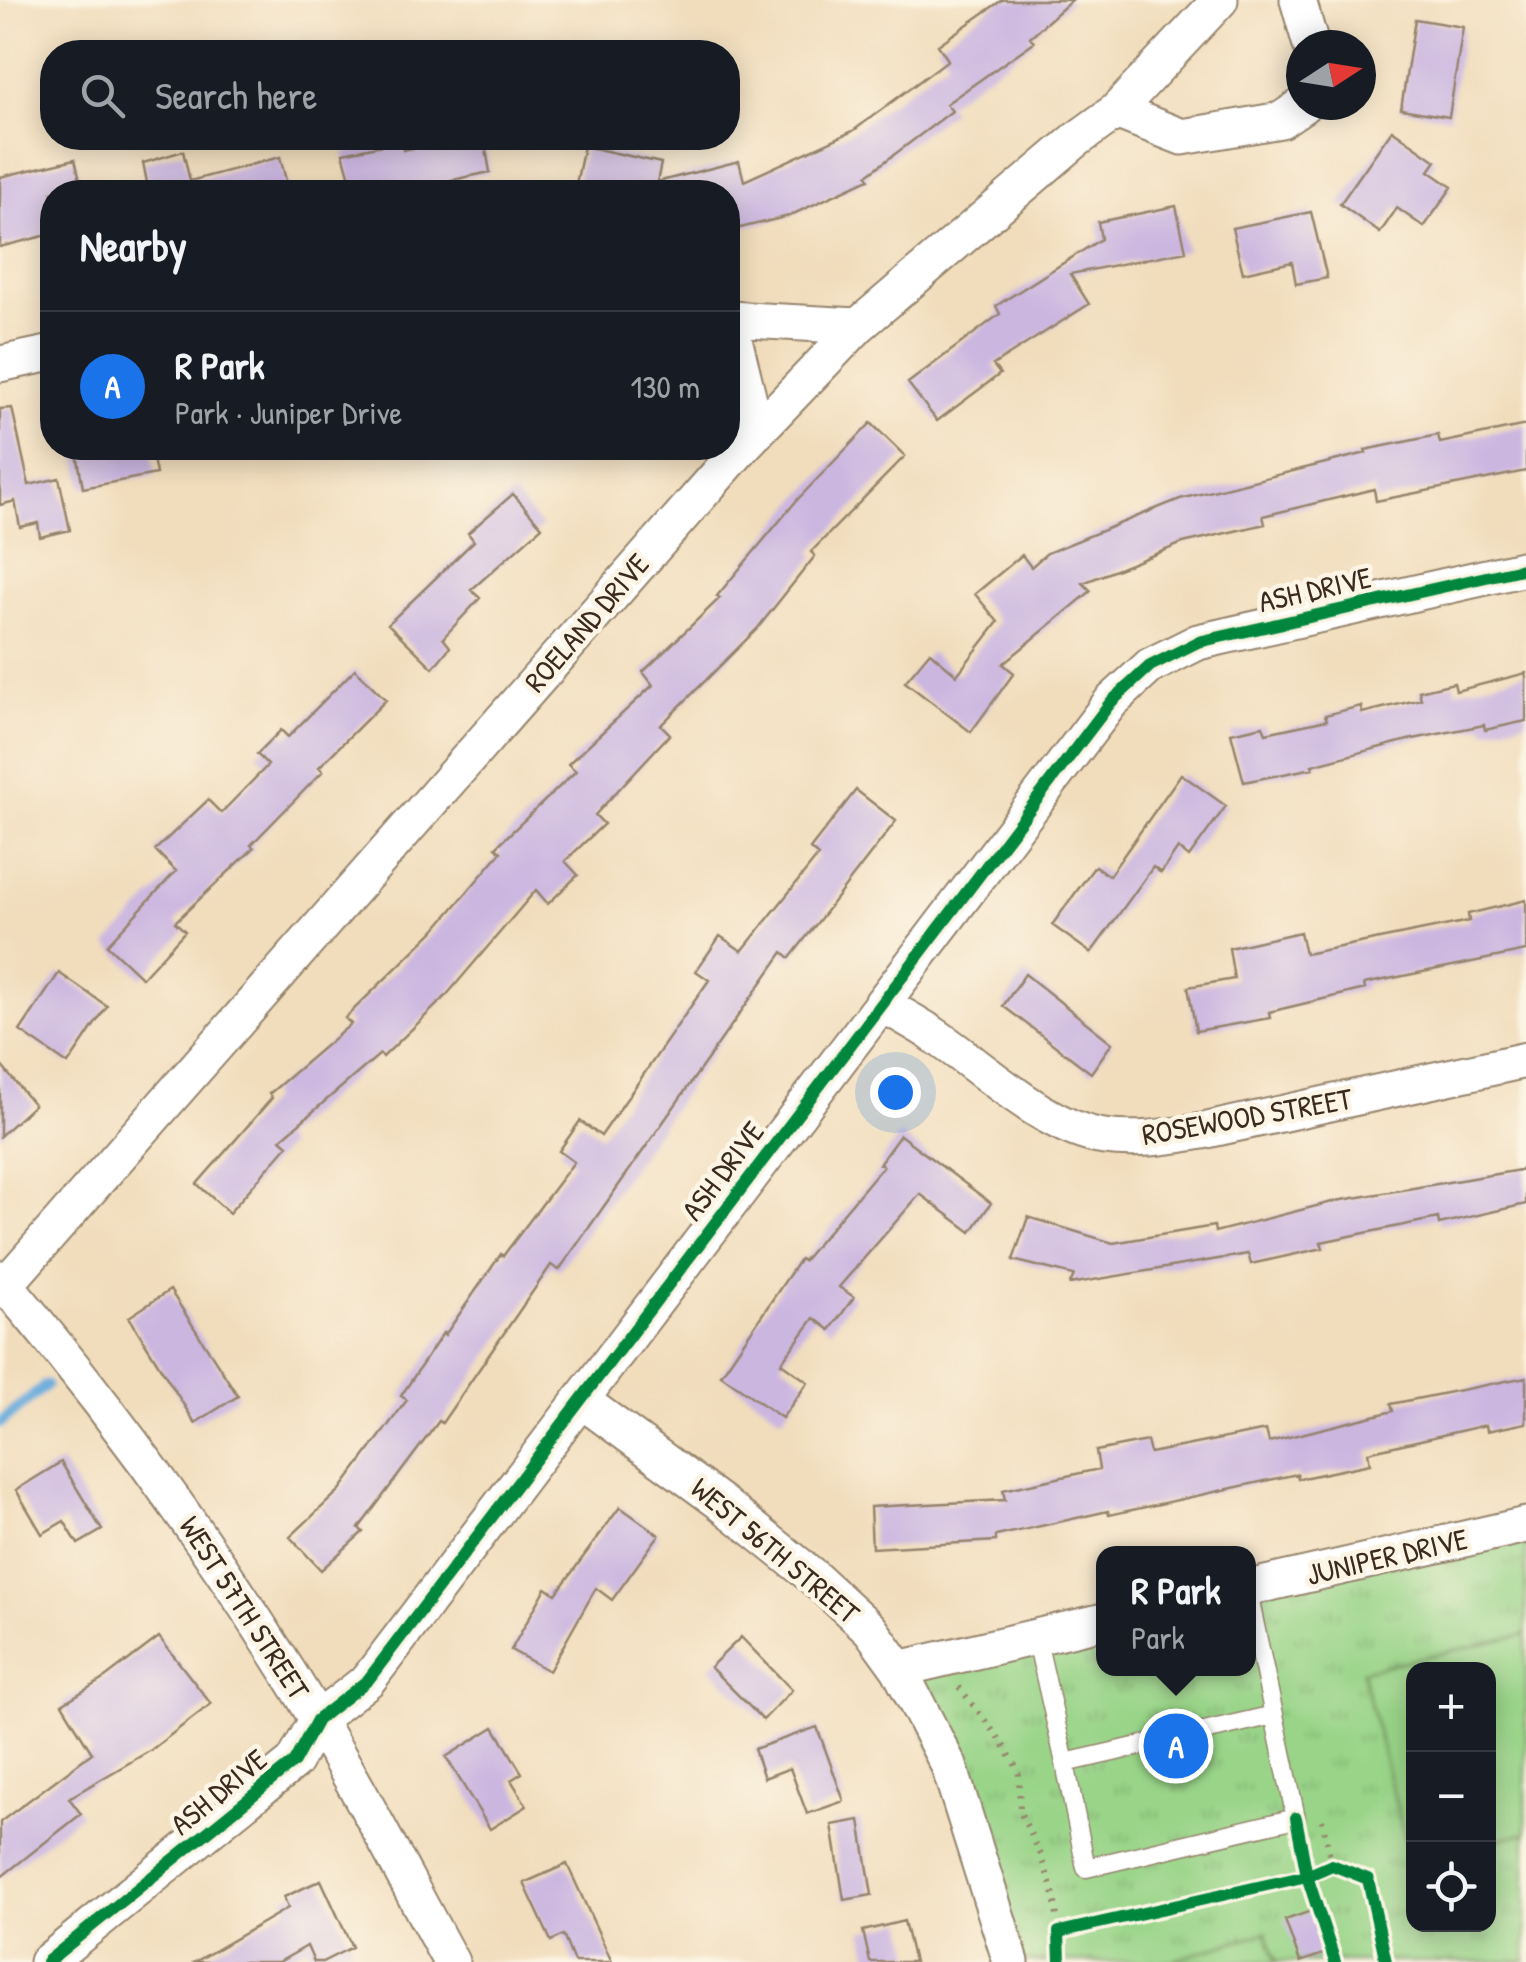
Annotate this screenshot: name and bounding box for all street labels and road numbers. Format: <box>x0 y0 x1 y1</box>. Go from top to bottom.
street label: ROELAND DRIVE <box>515 545 658 700</box>
street label: ASH DRIVE <box>1255 557 1375 621</box>
street label: ROSEWOOD STREET <box>1139 1078 1356 1154</box>
street label: ASH DRIVE <box>672 1113 773 1228</box>
street label: WEST 56TH STREET <box>683 1468 869 1633</box>
street label: WEST 57TH STREET <box>171 1508 320 1708</box>
street label: JUNIPER DRIVE <box>1302 1518 1471 1594</box>
street label: ASH DRIVE <box>162 1739 275 1843</box>

